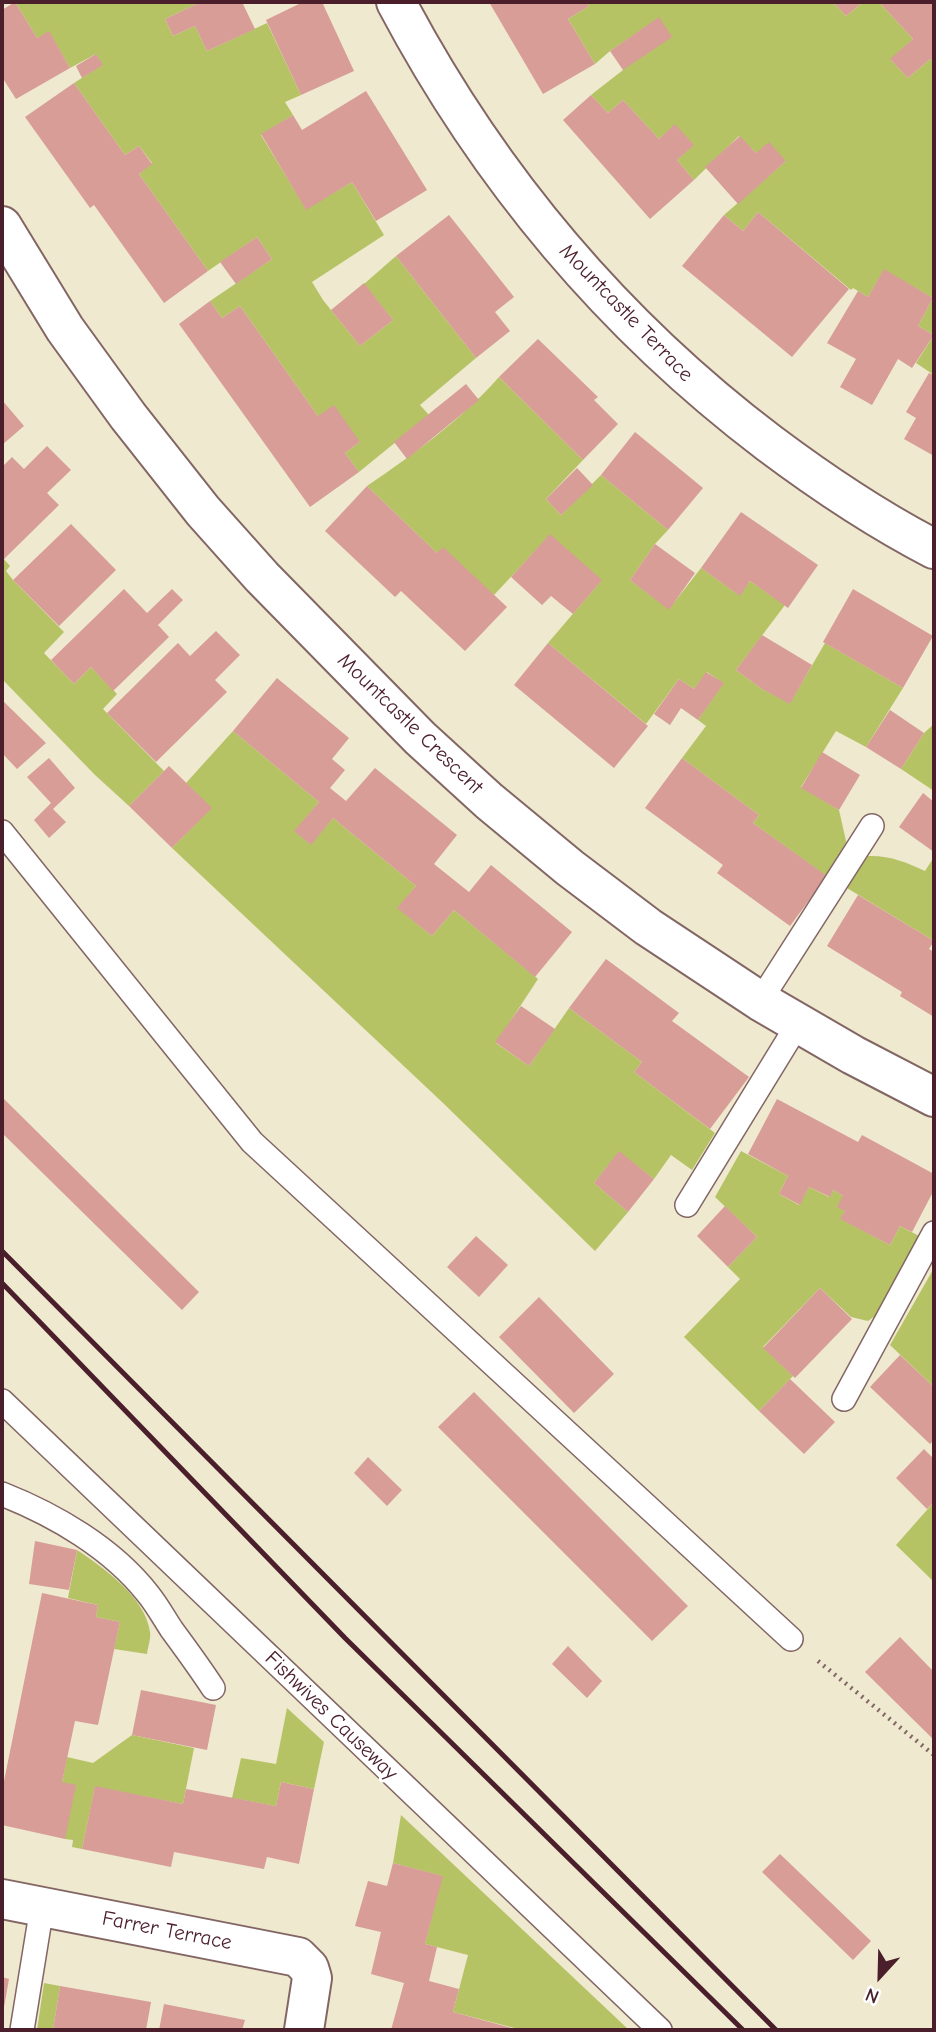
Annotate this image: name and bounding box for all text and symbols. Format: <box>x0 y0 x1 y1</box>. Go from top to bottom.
street label: Mountcastle Terrace <box>554 239 698 387</box>
street label: Mountcastle Crescent <box>332 648 488 800</box>
street label: Fishwives Causeway <box>259 1646 403 1786</box>
street label: Farrer Terrace <box>100 1906 234 1956</box>
north arrow <box>845 1941 915 2011</box>
text: N <box>862 1983 882 2008</box>

